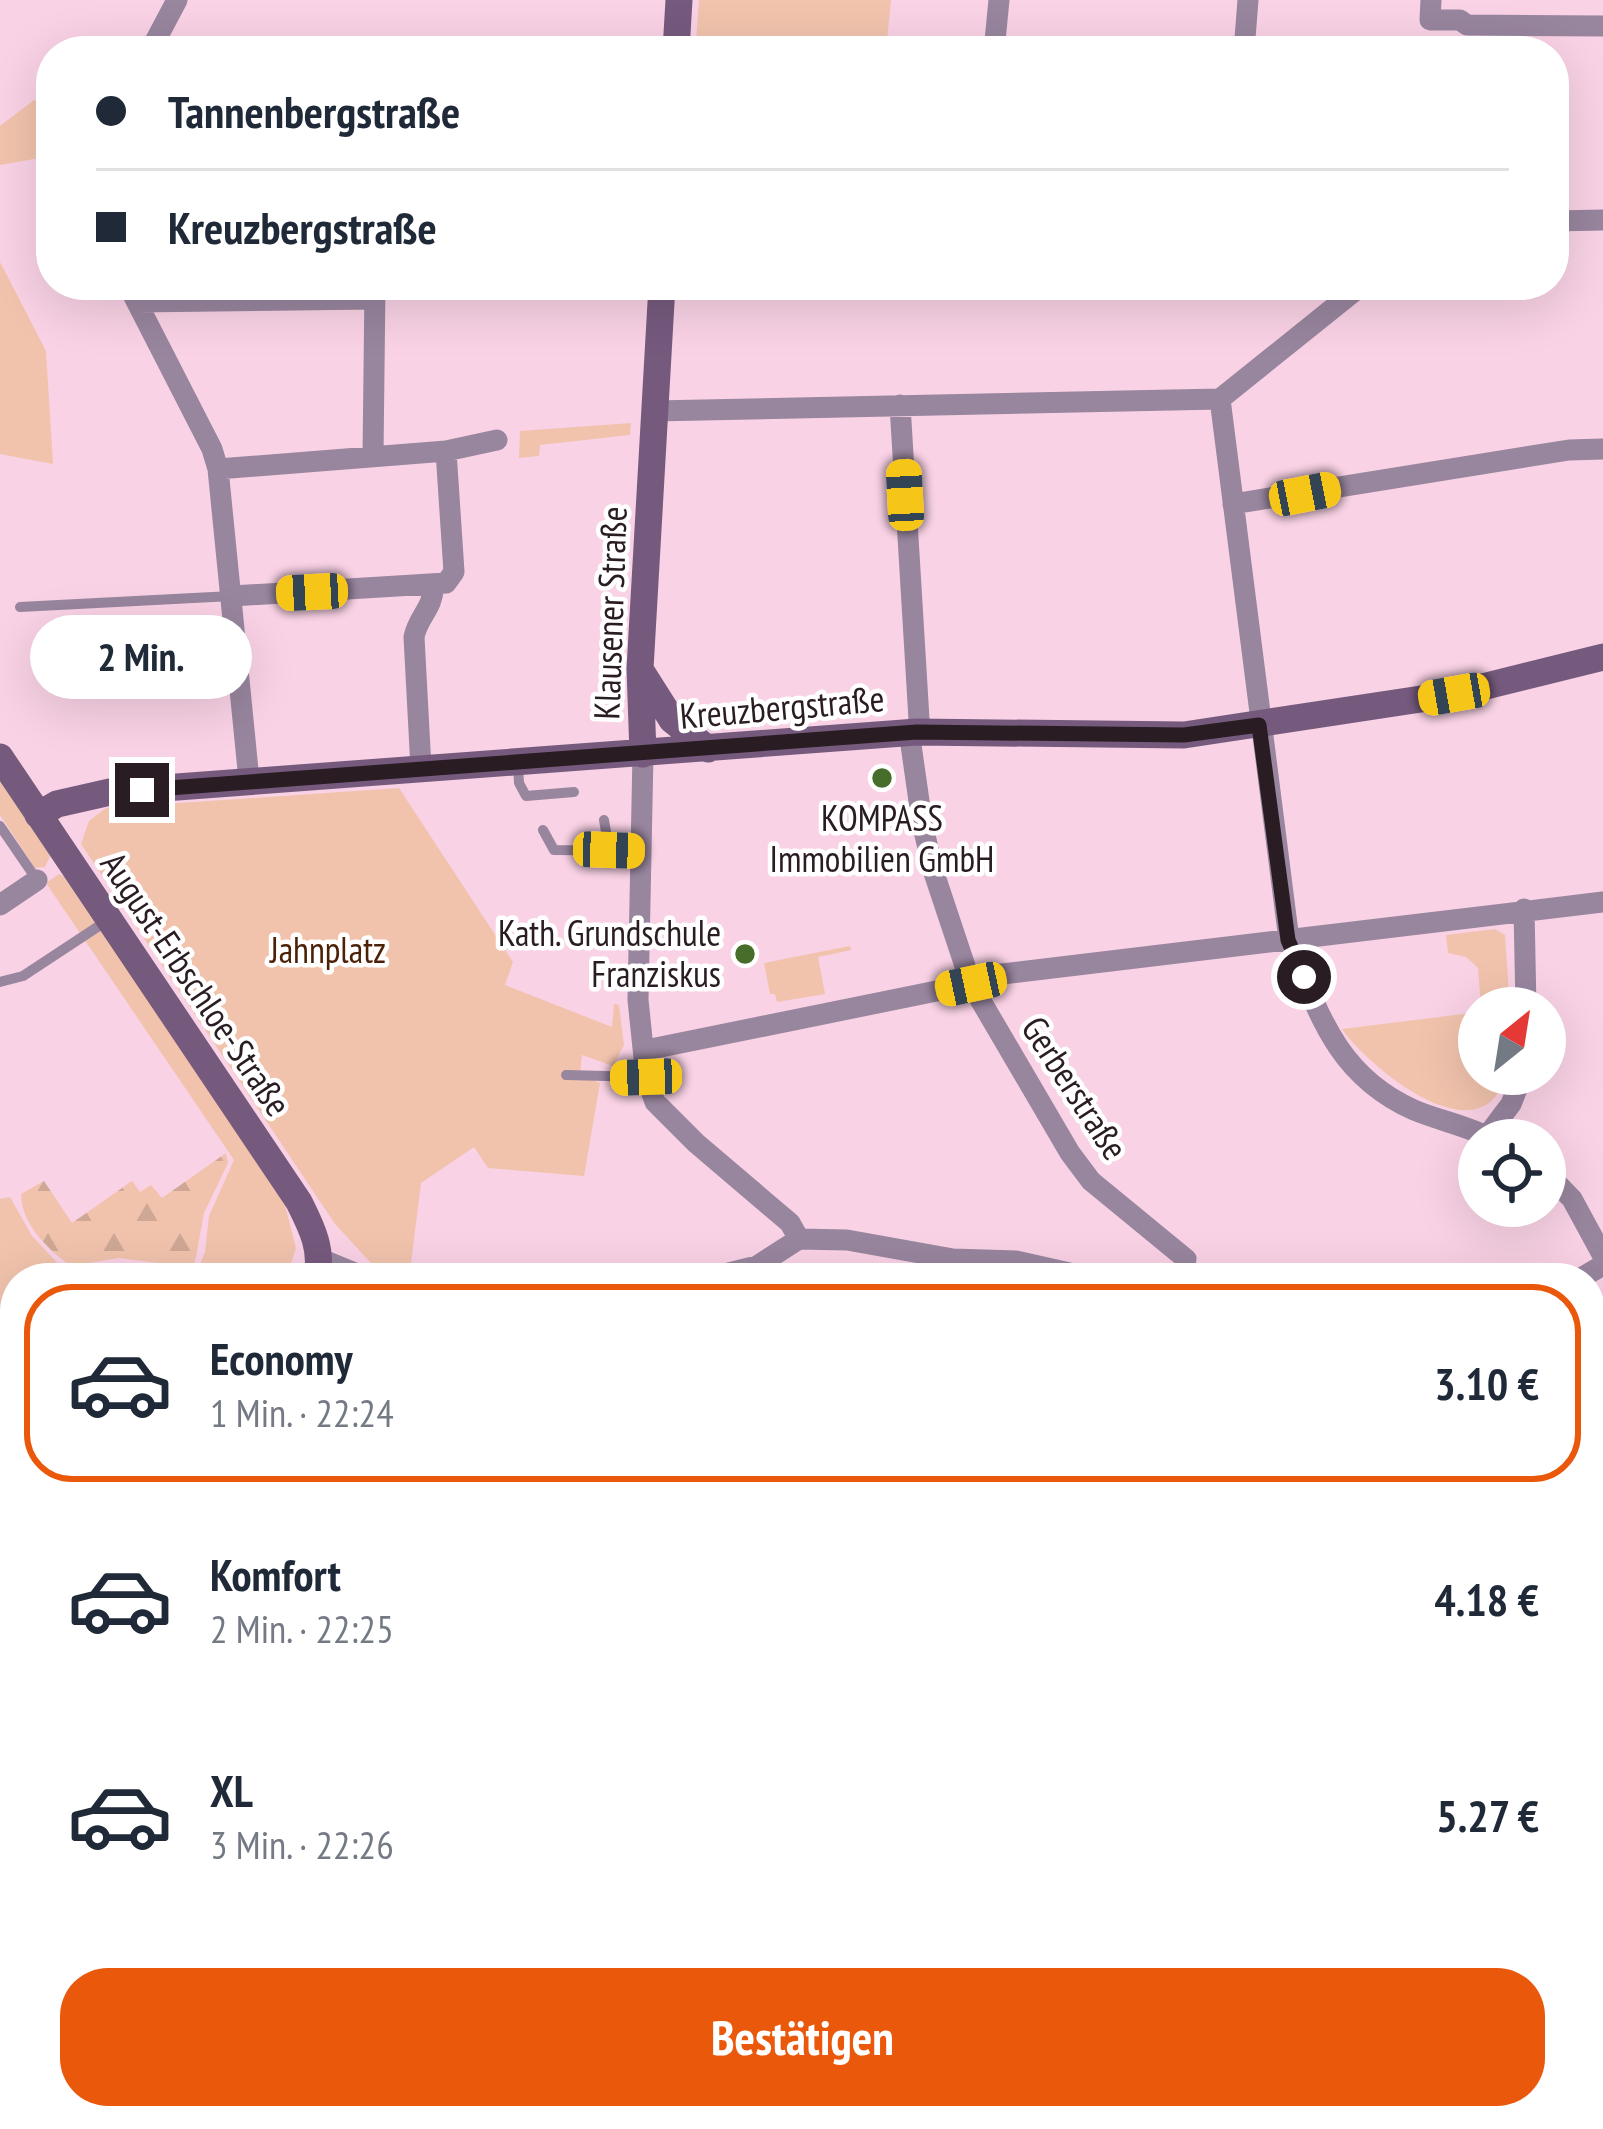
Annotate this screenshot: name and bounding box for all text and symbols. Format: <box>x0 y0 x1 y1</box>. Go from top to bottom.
text: Tannenbergstraße <box>168 82 460 140</box>
text: Kreuzbergstraße <box>168 198 437 256</box>
car <box>885 458 925 532</box>
car <box>1266 469 1344 519</box>
street label: Klausener Straße <box>582 506 637 720</box>
car <box>275 572 349 612</box>
callout: 2 Min. <box>31 616 253 700</box>
text: 2 Min. <box>97 631 185 682</box>
car <box>1415 670 1493 718</box>
street label: Kreuzbergstraße <box>678 674 886 739</box>
route end <box>115 763 169 817</box>
marker: KOMPASS Immobilien GmbH <box>869 765 895 791</box>
place label: KOMPASS Immobilien GmbH <box>770 794 994 882</box>
car <box>572 831 646 869</box>
street label: August-Erbschloe-Straße <box>91 843 302 1125</box>
place label: Kath. Grundschule Franziskus <box>498 909 721 997</box>
park label: Jahnplatz <box>269 926 386 973</box>
marker: Kath. Grundschule Franziskus <box>732 941 758 967</box>
route start <box>1277 950 1331 1004</box>
car <box>932 959 1010 1009</box>
north arrow <box>1458 987 1566 1095</box>
map controls <box>1458 987 1566 1227</box>
street label: Gerberstraße <box>1012 1007 1139 1168</box>
car <box>609 1058 683 1096</box>
button: locate <box>1458 1119 1566 1227</box>
icon: car <box>66 1329 174 1437</box>
text: Economy <box>210 1329 353 1387</box>
text: 3.10 € <box>1434 1354 1539 1412</box>
text: 1 Min. · 22:24 <box>210 1387 394 1438</box>
icon: car <box>66 1545 174 1653</box>
text: Komfort <box>210 1545 341 1603</box>
text: 4.18 € <box>1434 1570 1539 1628</box>
text: 2 Min. · 22:25 <box>210 1603 394 1654</box>
icon: car <box>66 1761 174 1869</box>
text: XL <box>210 1761 253 1819</box>
text: 5.27 € <box>1436 1786 1539 1844</box>
text: 3 Min. · 22:26 <box>210 1819 394 1870</box>
button: Bestätigen <box>60 1968 1545 2106</box>

